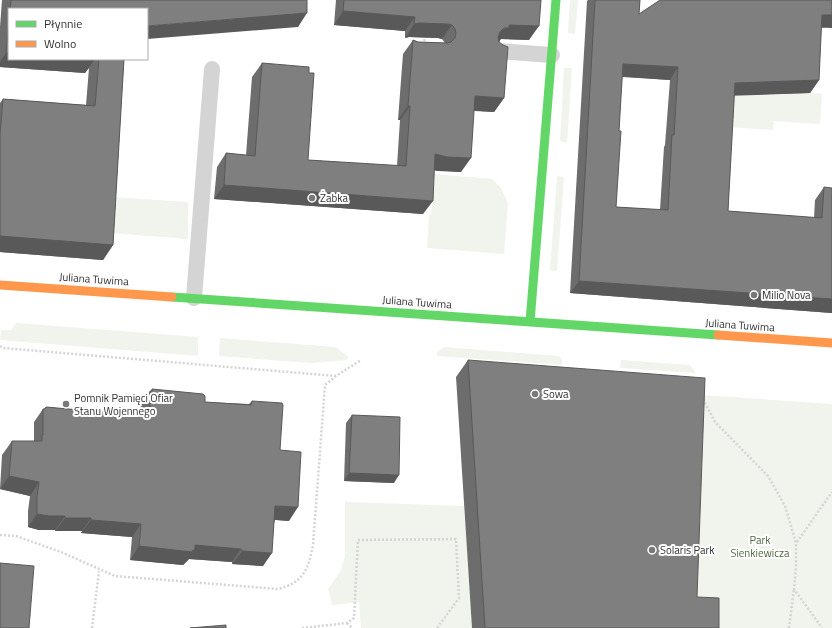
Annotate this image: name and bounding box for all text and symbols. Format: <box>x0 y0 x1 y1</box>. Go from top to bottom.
legend <box>8 8 148 60</box>
text: Płynnie <box>44 14 82 33</box>
text: Wolno <box>44 34 76 53</box>
place label: Żabka <box>320 190 348 206</box>
marker: Żabka <box>307 193 317 203</box>
street label: Juliana Tuwima <box>59 269 130 289</box>
place label: Milio Nova <box>762 287 811 303</box>
marker: Milio Nova <box>749 290 759 300</box>
street label: Juliana Tuwima <box>382 292 453 312</box>
street label: Juliana Tuwima <box>705 315 776 335</box>
place label: Sowa <box>543 386 569 402</box>
marker: Sowa <box>530 389 540 399</box>
place label: Pomnik Pamięci Ofiar Stanu Wojennego <box>74 390 173 419</box>
marker: Pomnik Pamięci Ofiar Stanu Wojennego <box>61 399 71 409</box>
park label: Park Sienkiewicza <box>730 532 790 561</box>
place label: Solaris Park <box>660 542 715 558</box>
marker: Solaris Park <box>647 545 657 555</box>

